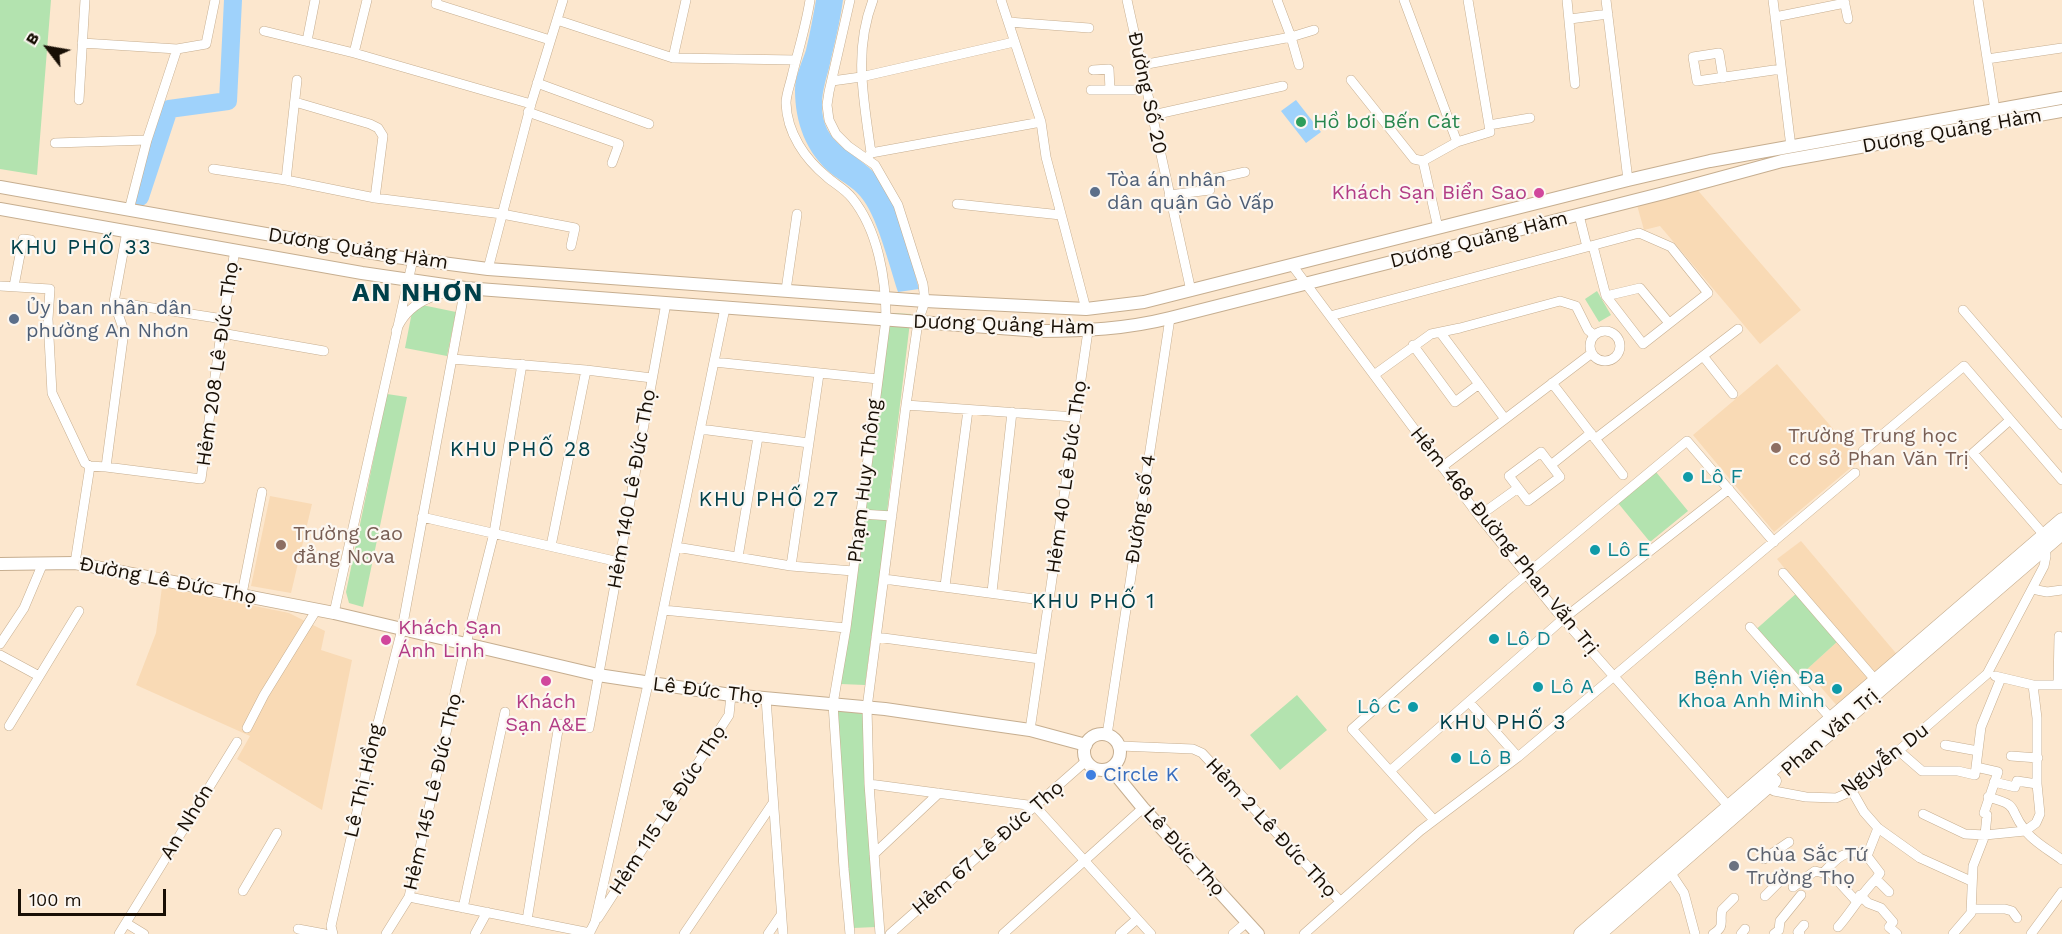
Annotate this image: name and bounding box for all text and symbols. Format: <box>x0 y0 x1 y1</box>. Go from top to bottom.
north arrow <box>18 18 78 78</box>
text: B <box>21 29 43 48</box>
street label: Đường Số 20 <box>1122 30 1172 156</box>
street label: Dương Quảng Hàm <box>1860 103 2044 159</box>
place label: Hồ bơi Bến Cát <box>1313 110 1460 134</box>
marker: Hồ bơi Bến Cát <box>1294 115 1308 129</box>
place label: Tòa án nhân dân quận Gò Vấp <box>1107 168 1274 215</box>
place label: Khách Sạn Biển Sao <box>1332 181 1527 205</box>
marker: Tòa án nhân dân quận Gò Vấp <box>1088 185 1102 199</box>
marker: Khách Sạn Biển Sao <box>1532 186 1546 200</box>
street label: Dương Quảng Hàm <box>1388 206 1570 274</box>
street label: Dương Quảng Hàm <box>266 223 450 275</box>
district label: KHU PHỐ 33 <box>10 235 152 261</box>
street label: Hẻm 208 Lê Đức Thọ <box>192 260 244 468</box>
district label: AN NHƠN <box>352 277 484 309</box>
place label: Ủy ban nhân dân phường An Nhơn <box>26 296 192 343</box>
street label: Dương Quảng Hàm <box>913 310 1095 340</box>
marker: Ủy ban nhân dân phường An Nhơn <box>7 312 21 326</box>
street label: Hẻm 40 Lê Đức Thọ <box>1042 379 1092 575</box>
street label: Hẻm 140 Lê Đức Thọ <box>603 387 661 591</box>
street label: Phạm Huy Thông <box>843 398 887 564</box>
street label: Hẻm 468 Đường Phan Văn Trị <box>1405 422 1603 660</box>
place label: Trường Trung học cơ sở Phan Văn Trị <box>1788 424 1969 471</box>
district label: KHU PHỐ 28 <box>450 437 592 463</box>
marker: Trường Trung học cơ sở Phan Văn Trị <box>1769 441 1783 455</box>
street label: Đường số 4 <box>1121 453 1161 565</box>
place label: Lô F <box>1700 465 1743 489</box>
marker: Lô F <box>1681 470 1695 484</box>
district label: KHU PHỐ 27 <box>699 487 839 513</box>
place label: Trường Cao đẳng Nova <box>293 522 403 569</box>
marker: Trường Cao đẳng Nova <box>274 538 288 552</box>
place label: Lô E <box>1607 538 1650 562</box>
marker: Lô E <box>1588 543 1602 557</box>
street label: Đường Lê Đức Thọ <box>77 552 259 610</box>
district label: KHU PHỐ 1 <box>1032 589 1156 615</box>
place label: Khách Sạn Ánh Linh <box>398 616 502 663</box>
place label: Lô D <box>1506 627 1551 651</box>
marker: Lô D <box>1487 632 1501 646</box>
marker: Khách Sạn Ánh Linh <box>379 633 393 647</box>
place label: Bệnh Viện Đa Khoa Anh Minh <box>1677 666 1825 713</box>
street label: Lê Đức Thọ <box>651 672 765 710</box>
marker: Khách Sạn A&E <box>539 674 553 688</box>
place label: Lô A <box>1550 675 1594 699</box>
marker: Lô A <box>1531 680 1545 694</box>
marker: Bệnh Viện Đa Khoa Anh Minh <box>1830 682 1844 696</box>
street label: Phan Văn Trị <box>1776 684 1884 782</box>
place label: Khách Sạn A&E <box>505 690 587 737</box>
street label: Hẻm 145 Lê Đức Thọ <box>399 691 467 893</box>
place label: Lô C <box>1357 695 1401 719</box>
marker: Lô C <box>1406 700 1420 714</box>
district label: KHU PHỐ 3 <box>1439 710 1567 736</box>
street label: Nguyễn Du <box>1836 718 1934 802</box>
street label: Hẻm 115 Lê Đức Thọ <box>604 721 732 899</box>
street label: Lê Thị Hồng <box>339 722 389 840</box>
place label: Lô B <box>1468 746 1512 770</box>
marker: Lô B <box>1449 751 1463 765</box>
street label: Hẻm 2 Lê Đức Thọ <box>1200 753 1342 903</box>
place label: Circle K <box>1103 763 1179 787</box>
marker: Circle K <box>1084 768 1098 782</box>
street label: Hẻm 67 Lê Đức Thọ <box>907 776 1069 920</box>
street label: An Nhơn <box>155 780 219 864</box>
street label: Lê Đức Thọ <box>1138 803 1230 901</box>
place label: Chùa Sắc Tứ Trường Thọ <box>1746 843 1868 890</box>
marker: Chùa Sắc Tứ Trường Thọ <box>1727 859 1741 873</box>
scale bar <box>21 877 170 915</box>
text: 100 m <box>29 889 82 910</box>

